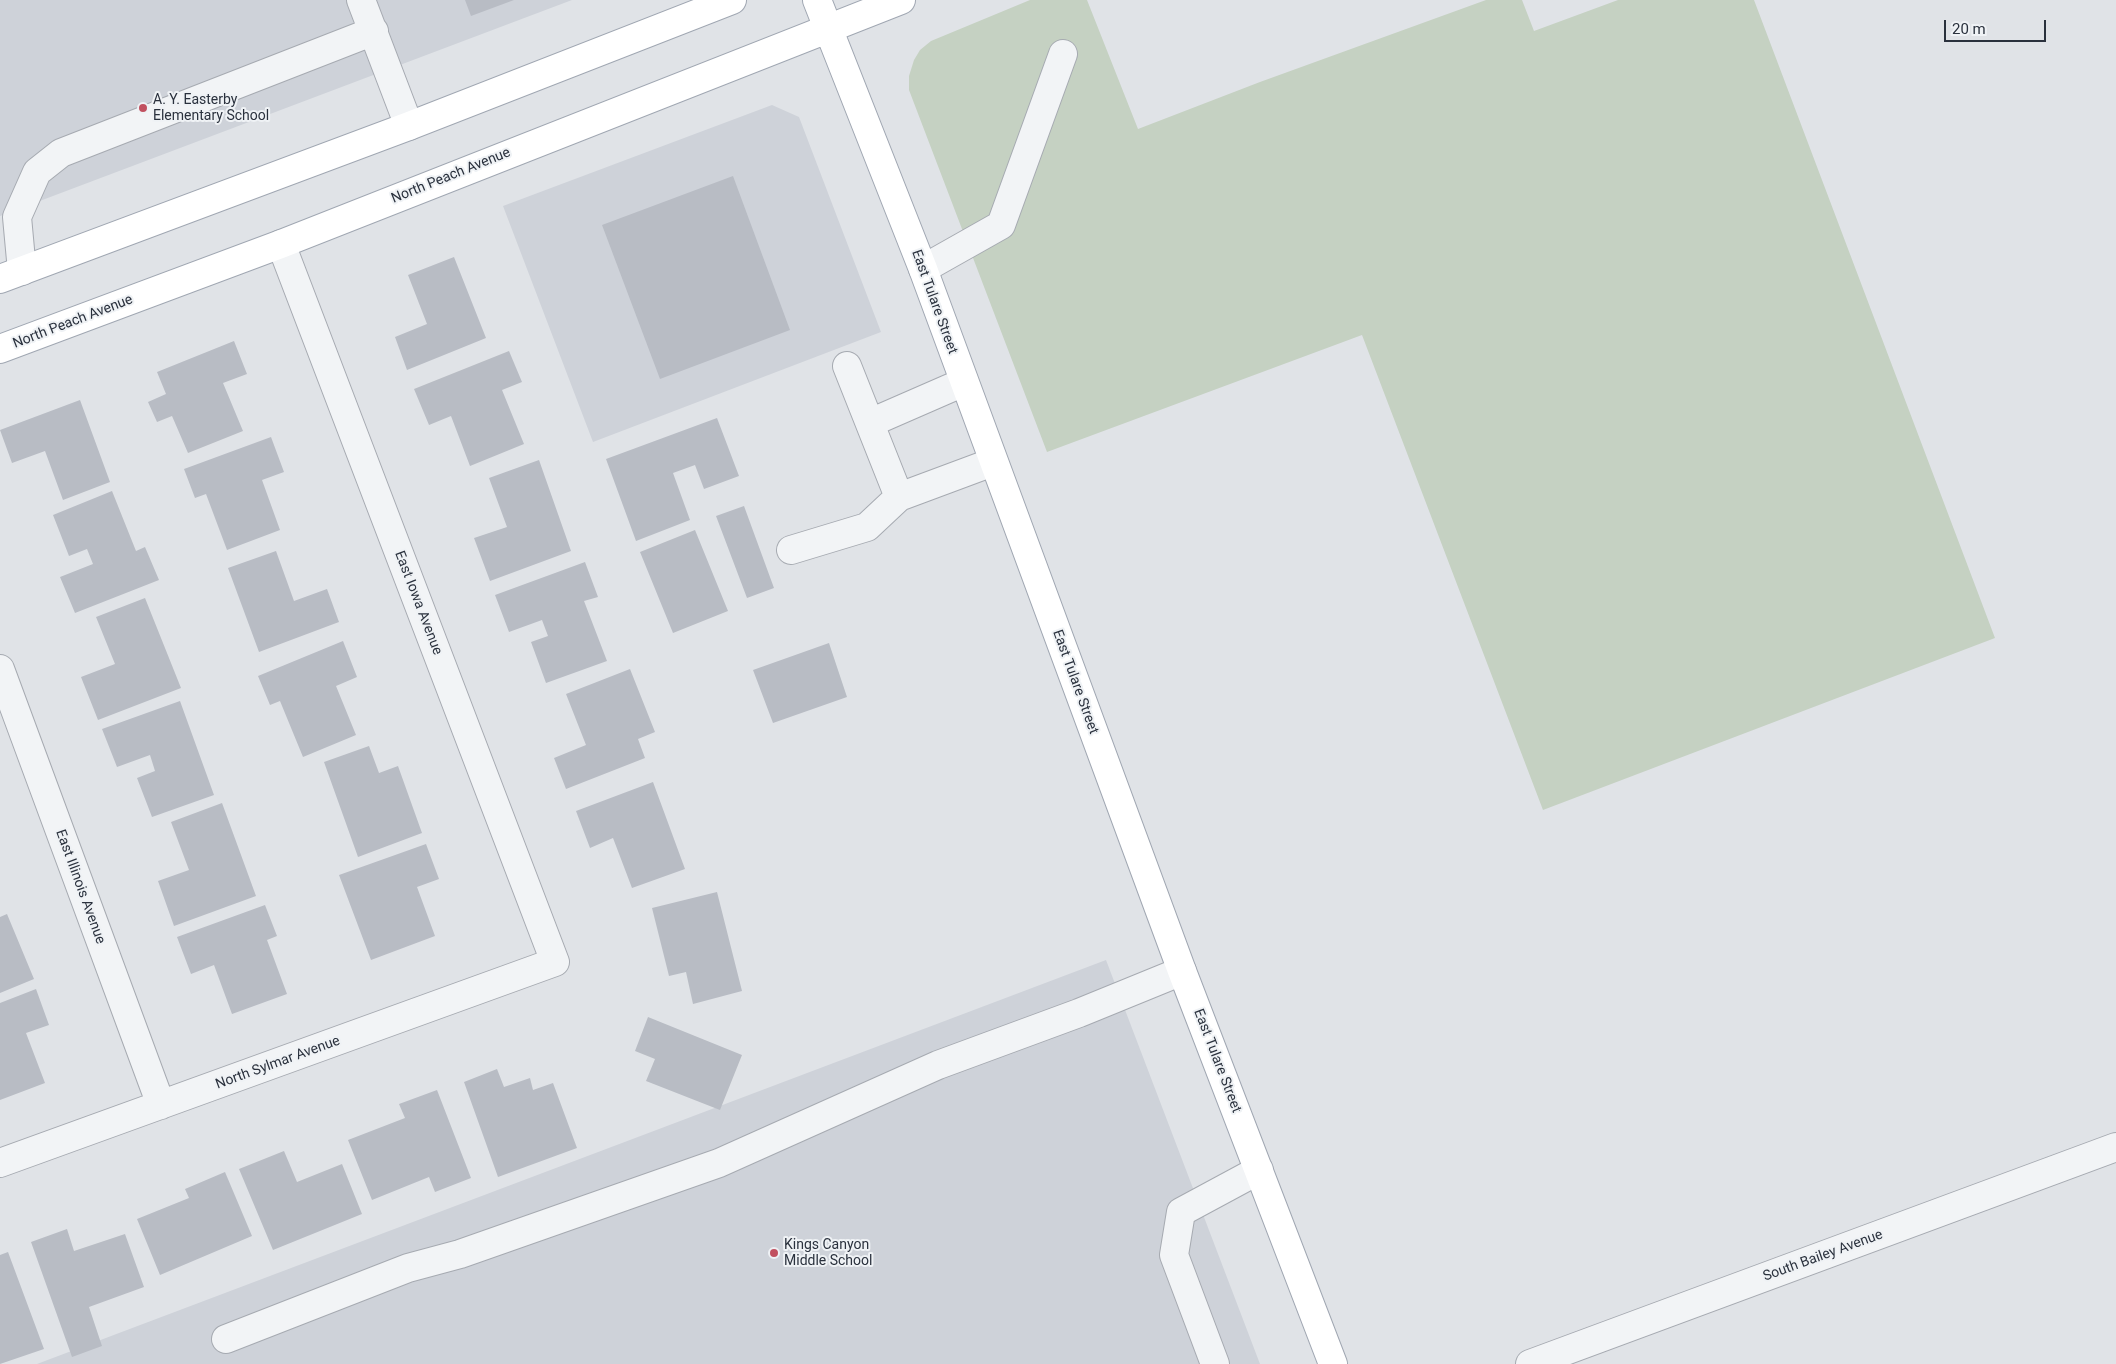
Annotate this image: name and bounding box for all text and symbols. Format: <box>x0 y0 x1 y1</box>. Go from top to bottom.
scale bar <box>1946 10 2048 42</box>
text: 20 m <box>1952 20 1986 38</box>
place label: A. Y. Easterby Elementary School <box>153 92 269 124</box>
marker: A. Y. Easterby Elementary School <box>137 102 149 114</box>
street label: North Peach Avenue <box>389 144 513 208</box>
street label: East Tulare Street <box>907 248 961 356</box>
street label: North Peach Avenue <box>11 291 135 353</box>
street label: East Iowa Avenue <box>390 549 446 657</box>
street label: East Tulare Street <box>1048 628 1102 736</box>
street label: East Illinois Avenue <box>52 828 108 946</box>
street label: East Tulare Street <box>1189 1007 1245 1115</box>
street label: North Sylmar Avenue <box>214 1033 342 1093</box>
street label: South Bailey Avenue <box>1761 1227 1885 1285</box>
place label: Kings Canyon Middle School <box>784 1237 872 1270</box>
marker: Kings Canyon Middle School <box>768 1247 780 1259</box>

